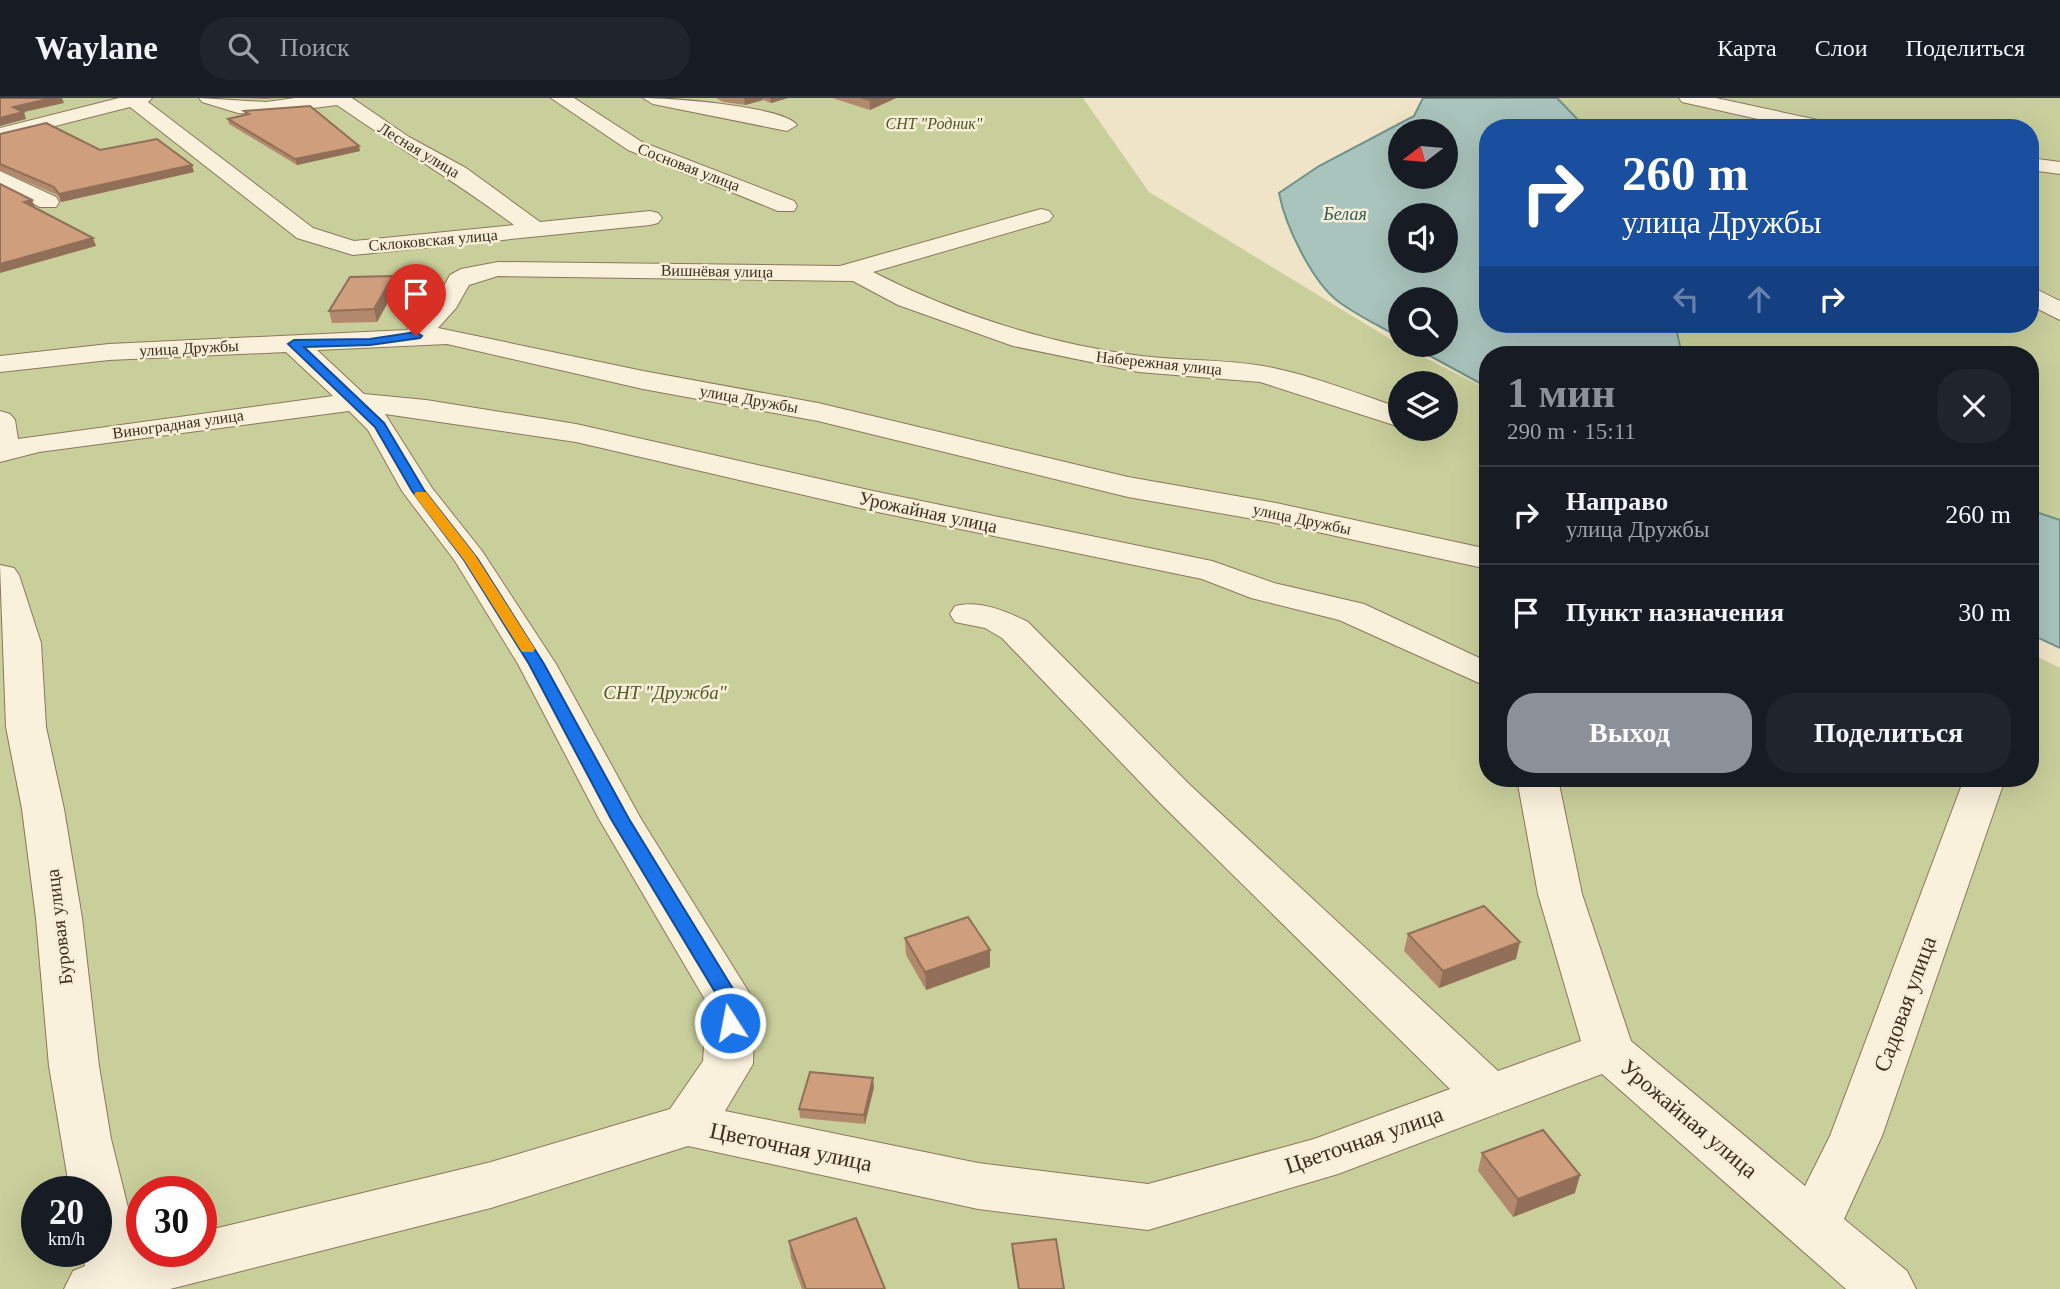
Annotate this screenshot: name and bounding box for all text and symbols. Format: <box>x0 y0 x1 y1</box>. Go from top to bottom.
search box <box>200 17 690 80</box>
icon: search <box>224 29 262 67</box>
text: Waylane <box>35 30 158 66</box>
text: Поиск <box>280 33 350 62</box>
text: Карта <box>1717 35 1777 61</box>
text: Слои <box>1815 35 1868 61</box>
text: Поделиться <box>1906 35 2025 61</box>
park label: СНТ "Родник" <box>885 115 983 132</box>
street label: Лесная улица <box>375 119 463 182</box>
north arrow <box>1388 119 1458 189</box>
map controls <box>1388 119 1458 441</box>
street label: Сосновая улица <box>635 140 742 195</box>
text: 260 m <box>1622 146 1749 201</box>
icon: right <box>1507 147 1598 238</box>
button: sound <box>1388 203 1458 273</box>
water label: Белая <box>1322 204 1367 224</box>
text: улица Дружбы <box>1622 204 1821 240</box>
street label: Склоковская улица <box>368 226 498 255</box>
street label: Вишнёвая улица <box>661 262 773 281</box>
pin <box>386 264 446 336</box>
icon: arrive <box>397 275 435 313</box>
icon: left <box>1667 280 1705 318</box>
icon: ahead <box>1740 280 1778 318</box>
icon: right <box>1813 280 1851 318</box>
button: search <box>1388 287 1458 357</box>
street label: улица Дружбы <box>139 337 240 360</box>
street label: Набережная улица <box>1095 348 1223 379</box>
button: close <box>1937 369 2011 443</box>
text: 1 мин <box>1507 370 1616 416</box>
button: layers <box>1388 371 1458 441</box>
street label: улица Дружбы <box>698 382 800 417</box>
street label: Виноградная улица <box>111 406 245 443</box>
text: 290 m · 15:11 <box>1507 419 1636 444</box>
street label: Урожайная улица <box>857 487 1000 537</box>
text: Направо <box>1566 487 1668 516</box>
icon: right <box>1507 496 1545 534</box>
street label: улица Дружбы <box>1251 500 1353 539</box>
text: 260 m <box>1945 500 2011 529</box>
text: улица Дружбы <box>1566 517 1709 542</box>
icon: arrive <box>1507 594 1545 632</box>
text: Пункт назначения <box>1566 598 1784 627</box>
text: 30 m <box>1958 598 2011 627</box>
park label: СНТ "Дружба" <box>603 682 728 703</box>
button: Выход <box>1507 693 1752 773</box>
button: Поделиться <box>1766 693 2011 773</box>
street label: Буровая улица <box>41 867 77 986</box>
street label: Садовая улица <box>1869 933 1941 1075</box>
position arrow <box>693 986 767 1060</box>
street label: Урожайная улица <box>1616 1055 1762 1183</box>
street label: Цветочная улица <box>1282 1101 1446 1179</box>
street label: Цветочная улица <box>708 1118 874 1176</box>
speed limit sign: 30 <box>126 1176 217 1267</box>
text: 20 <box>49 1193 84 1232</box>
text: km/h <box>48 1229 85 1249</box>

